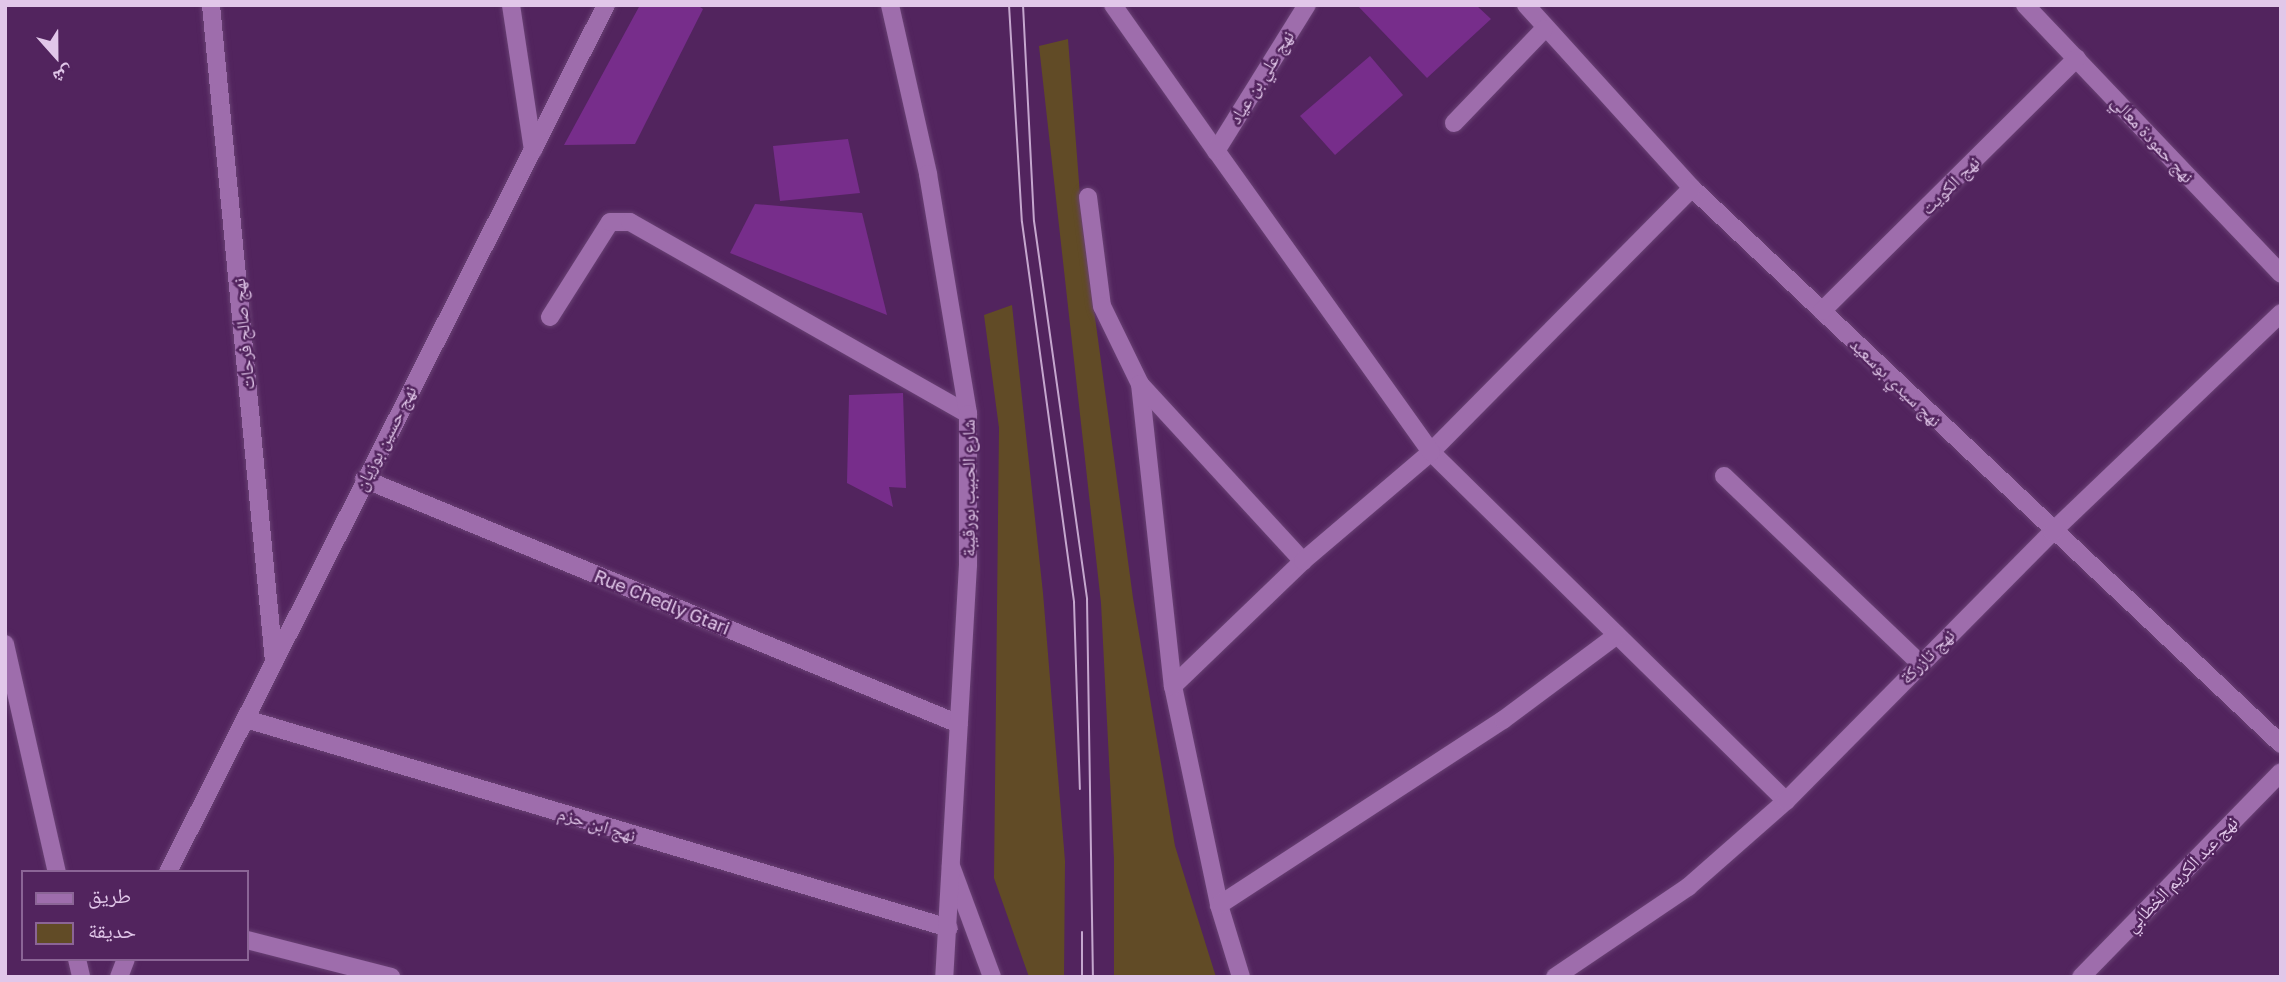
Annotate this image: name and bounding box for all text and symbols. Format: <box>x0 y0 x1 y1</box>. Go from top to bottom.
north arrow <box>21 21 91 91</box>
street label: نهج علي بن عياد <box>1224 26 1298 128</box>
text: ش <box>50 62 77 90</box>
street label: نهج حمودة معالي <box>2107 91 2199 187</box>
street label: نهج الكويت <box>1916 151 1984 219</box>
street label: نهج صالح فرحات <box>227 277 259 391</box>
street label: نهج سيدي بوسعيد <box>1846 333 1946 431</box>
street label: نهج حسين بوزيان <box>349 382 421 494</box>
street label: شارع الحبيب بورقيبة <box>957 419 979 557</box>
street label: Rue Chedly Gtari <box>591 565 733 639</box>
street label: نهج تازركة <box>1895 624 1959 688</box>
street label: نهج ابن حزم <box>556 802 638 846</box>
street label: نهج عبد الكريم الخطابي <box>2120 812 2242 936</box>
legend <box>21 870 248 961</box>
text: طريق <box>88 882 131 908</box>
text: حديقة <box>88 917 136 943</box>

